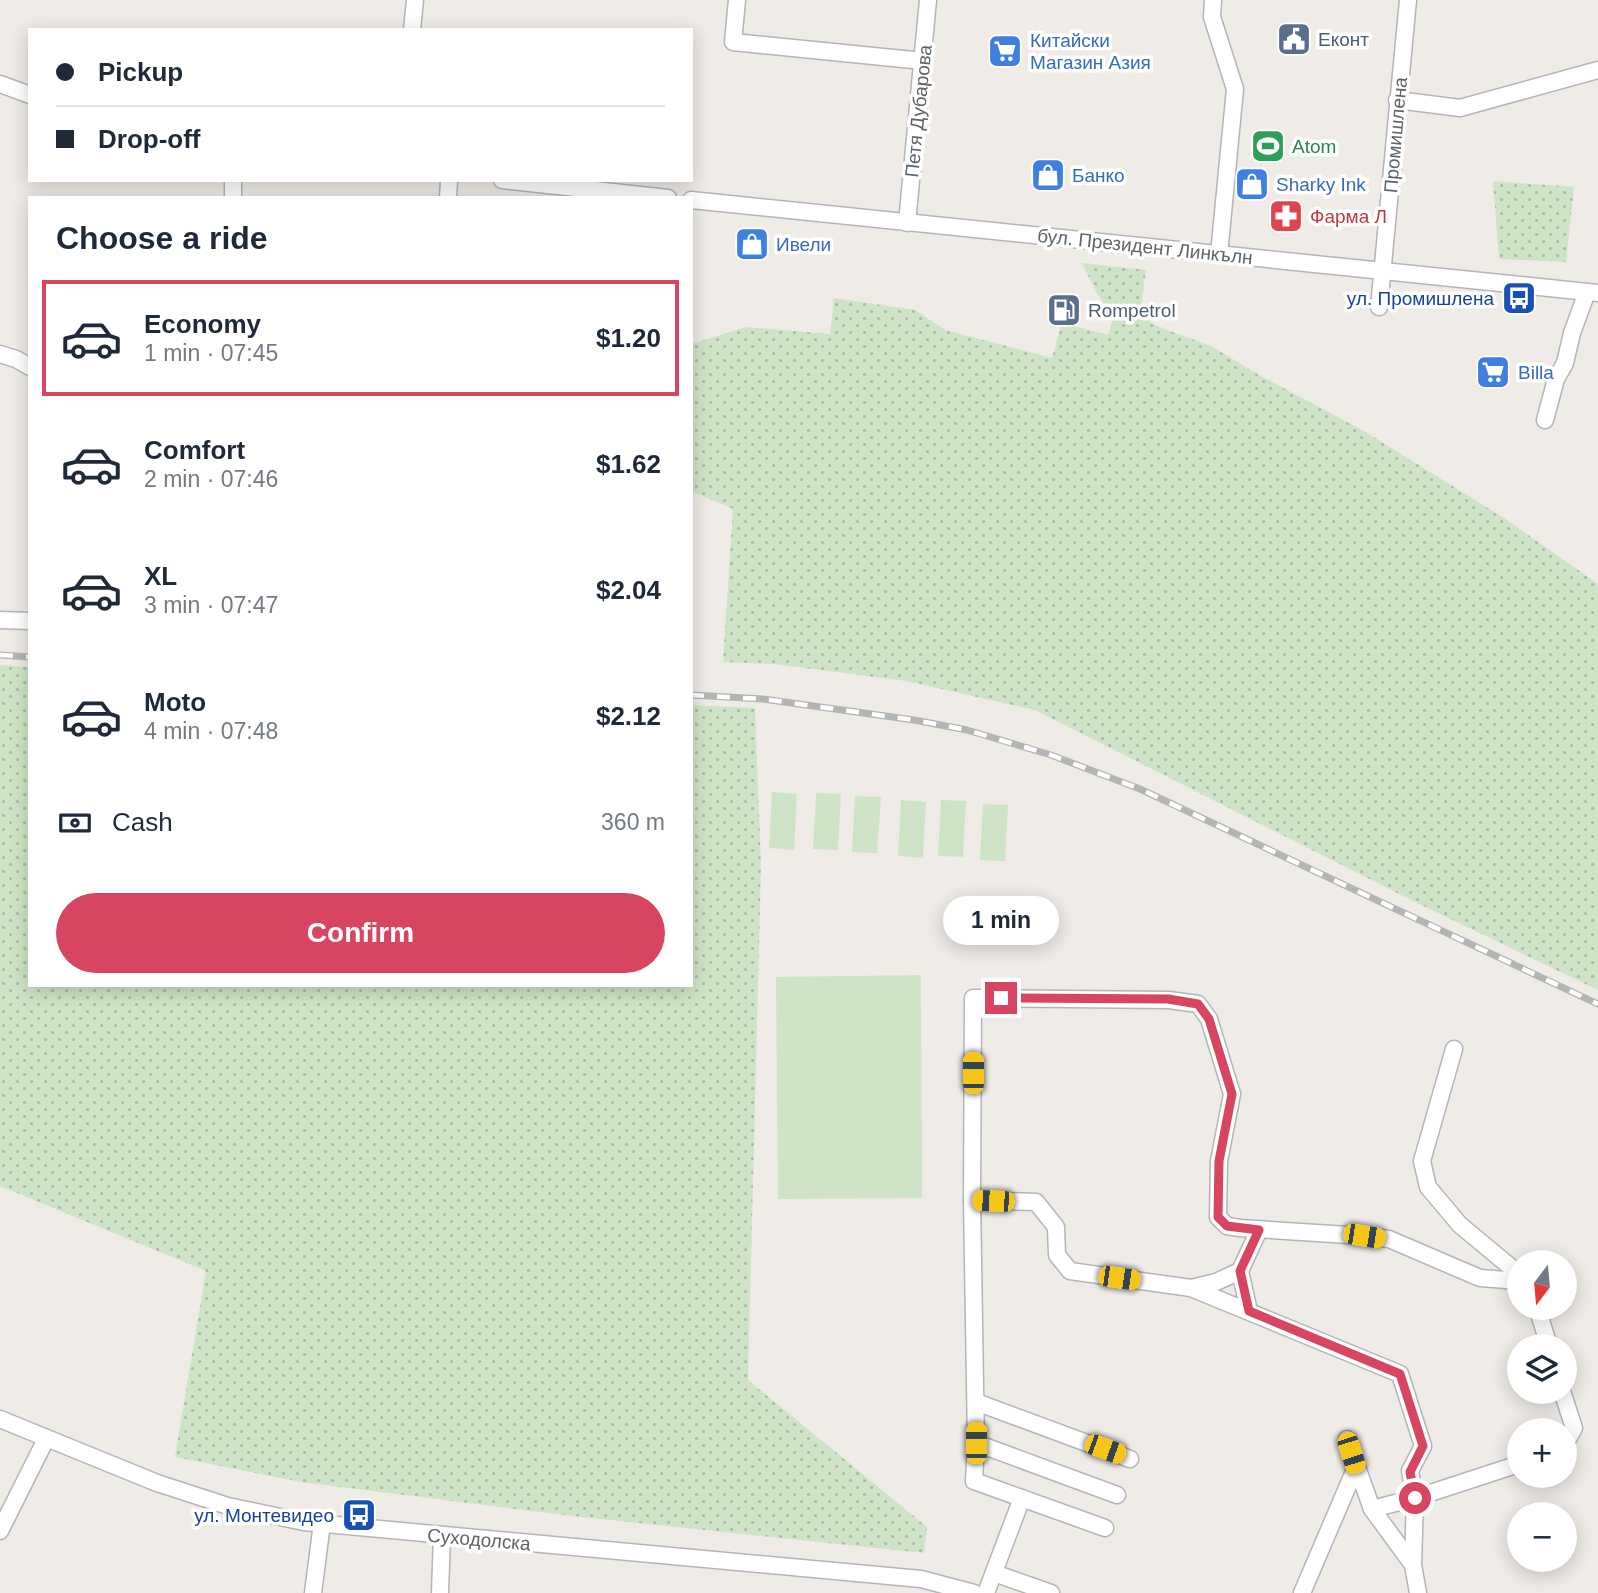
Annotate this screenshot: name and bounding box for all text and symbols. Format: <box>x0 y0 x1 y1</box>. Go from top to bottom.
public building icon: Еконт <box>1275 20 1313 58</box>
place label: Еконт <box>1318 29 1369 50</box>
place label: Китайски Магазин Азия <box>1030 30 1151 73</box>
supermarket icon: Китайски Магазин Азия <box>986 32 1024 70</box>
street label: Петя Дубарова <box>901 43 936 179</box>
text: Pickup <box>98 57 183 87</box>
street label: Промишлена <box>1380 76 1411 194</box>
text: Drop-off <box>98 124 201 154</box>
sports icon: Atom <box>1249 127 1287 165</box>
place label: Atom <box>1292 136 1336 157</box>
shop icon: Банко <box>1029 156 1067 194</box>
place label: Банко <box>1072 165 1125 186</box>
shop icon: Sharky Ink <box>1233 165 1271 203</box>
place label: Sharky Ink <box>1276 174 1366 195</box>
pharmacy icon: Фарма Л <box>1267 197 1305 235</box>
place label: Фарма Л <box>1310 206 1387 227</box>
text: Choose a ride <box>56 220 268 256</box>
shop icon: Ивели <box>733 225 771 263</box>
street label: бул. Президент Линкълн <box>1036 225 1254 268</box>
place label: Ивели <box>776 234 831 255</box>
bus stop icon: ул. Промишлена <box>1500 279 1538 317</box>
place label: ул. Промишлена <box>1347 288 1494 309</box>
fuel station icon: Rompetrol <box>1045 291 1083 329</box>
place label: Rompetrol <box>1088 300 1176 321</box>
icon: car <box>60 307 123 370</box>
text: Economy <box>144 309 261 339</box>
text: $1.20 <box>596 323 661 353</box>
text: 1 min · 07:45 <box>144 340 278 366</box>
supermarket icon: Billa <box>1474 353 1512 391</box>
place label: Billa <box>1518 362 1554 383</box>
icon: car <box>60 433 123 496</box>
text: Comfort <box>144 435 245 465</box>
text: $1.62 <box>596 449 661 479</box>
text: 2 min · 07:46 <box>144 466 278 492</box>
icon: car <box>60 559 123 622</box>
text: XL <box>144 561 177 591</box>
text: $2.04 <box>596 575 661 605</box>
text: 3 min · 07:47 <box>144 592 278 618</box>
icon: car <box>60 685 123 748</box>
text: Moto <box>144 687 206 717</box>
text: $2.12 <box>596 701 661 731</box>
text: 4 min · 07:48 <box>144 718 278 744</box>
icon: cash <box>56 804 94 842</box>
text: Cash <box>112 807 173 837</box>
text: 360 m <box>601 809 665 835</box>
button: Confirm <box>56 893 665 973</box>
callout: 1 min <box>943 897 1059 946</box>
text: 1 min <box>971 907 1031 933</box>
route end <box>985 982 1017 1014</box>
car <box>963 1052 984 1094</box>
car <box>972 1190 1015 1212</box>
car <box>1342 1222 1387 1250</box>
north arrow <box>1507 1250 1577 1320</box>
map controls <box>1507 1250 1577 1572</box>
car <box>1097 1265 1142 1291</box>
button: layers <box>1507 1334 1577 1404</box>
button: + <box>1507 1418 1577 1488</box>
car <box>966 1422 987 1464</box>
car <box>1335 1430 1368 1476</box>
car <box>1082 1432 1129 1466</box>
route start <box>1399 1482 1431 1514</box>
bus stop icon: ул. Монтевидео <box>340 1496 378 1534</box>
button: − <box>1507 1502 1577 1572</box>
place label: ул. Монтевидео <box>194 1505 334 1526</box>
street label: Суходолска <box>426 1525 532 1555</box>

